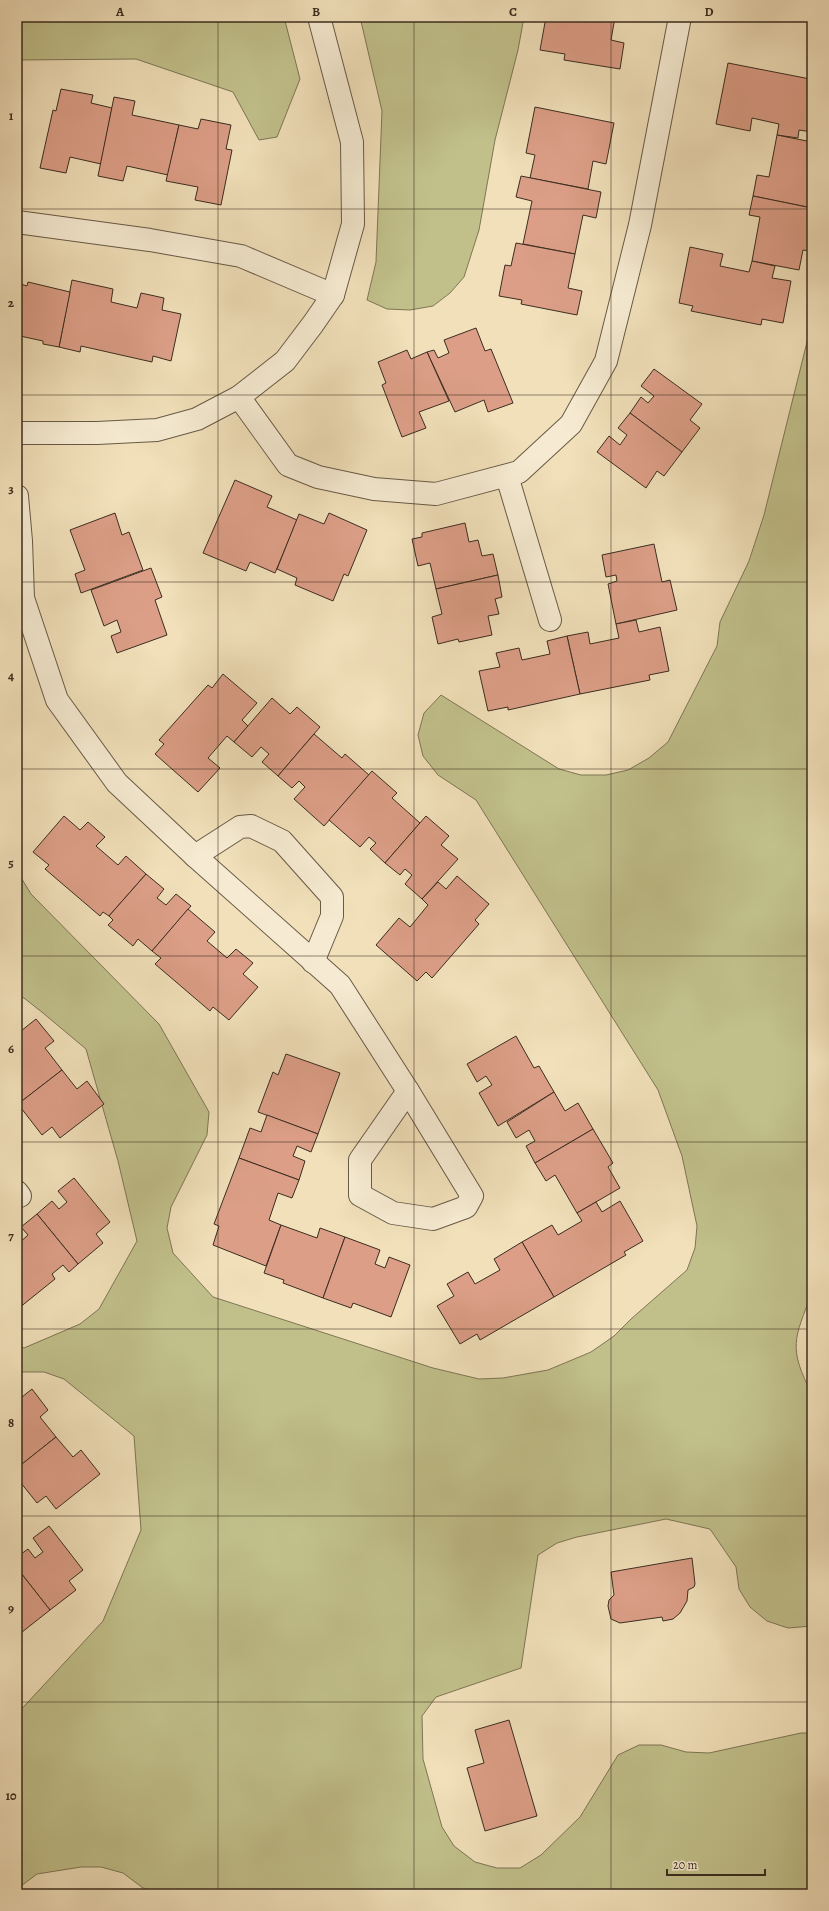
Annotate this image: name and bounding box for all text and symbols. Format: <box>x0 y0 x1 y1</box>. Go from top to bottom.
text: A <box>115 3 125 20</box>
text: B <box>312 3 320 20</box>
text: C <box>509 3 517 20</box>
text: D <box>704 3 714 20</box>
text: 1 <box>9 107 14 124</box>
text: 2 <box>8 294 15 311</box>
text: 3 <box>8 480 14 497</box>
text: 4 <box>8 667 14 684</box>
text: 5 <box>8 854 14 871</box>
text: 6 <box>8 1040 14 1057</box>
text: 7 <box>8 1227 14 1244</box>
text: 8 <box>8 1414 14 1431</box>
text: 9 <box>8 1600 14 1617</box>
text: 10 <box>5 1787 17 1804</box>
scale bar <box>667 1851 765 1877</box>
text: 20 m <box>673 1857 697 1873</box>

